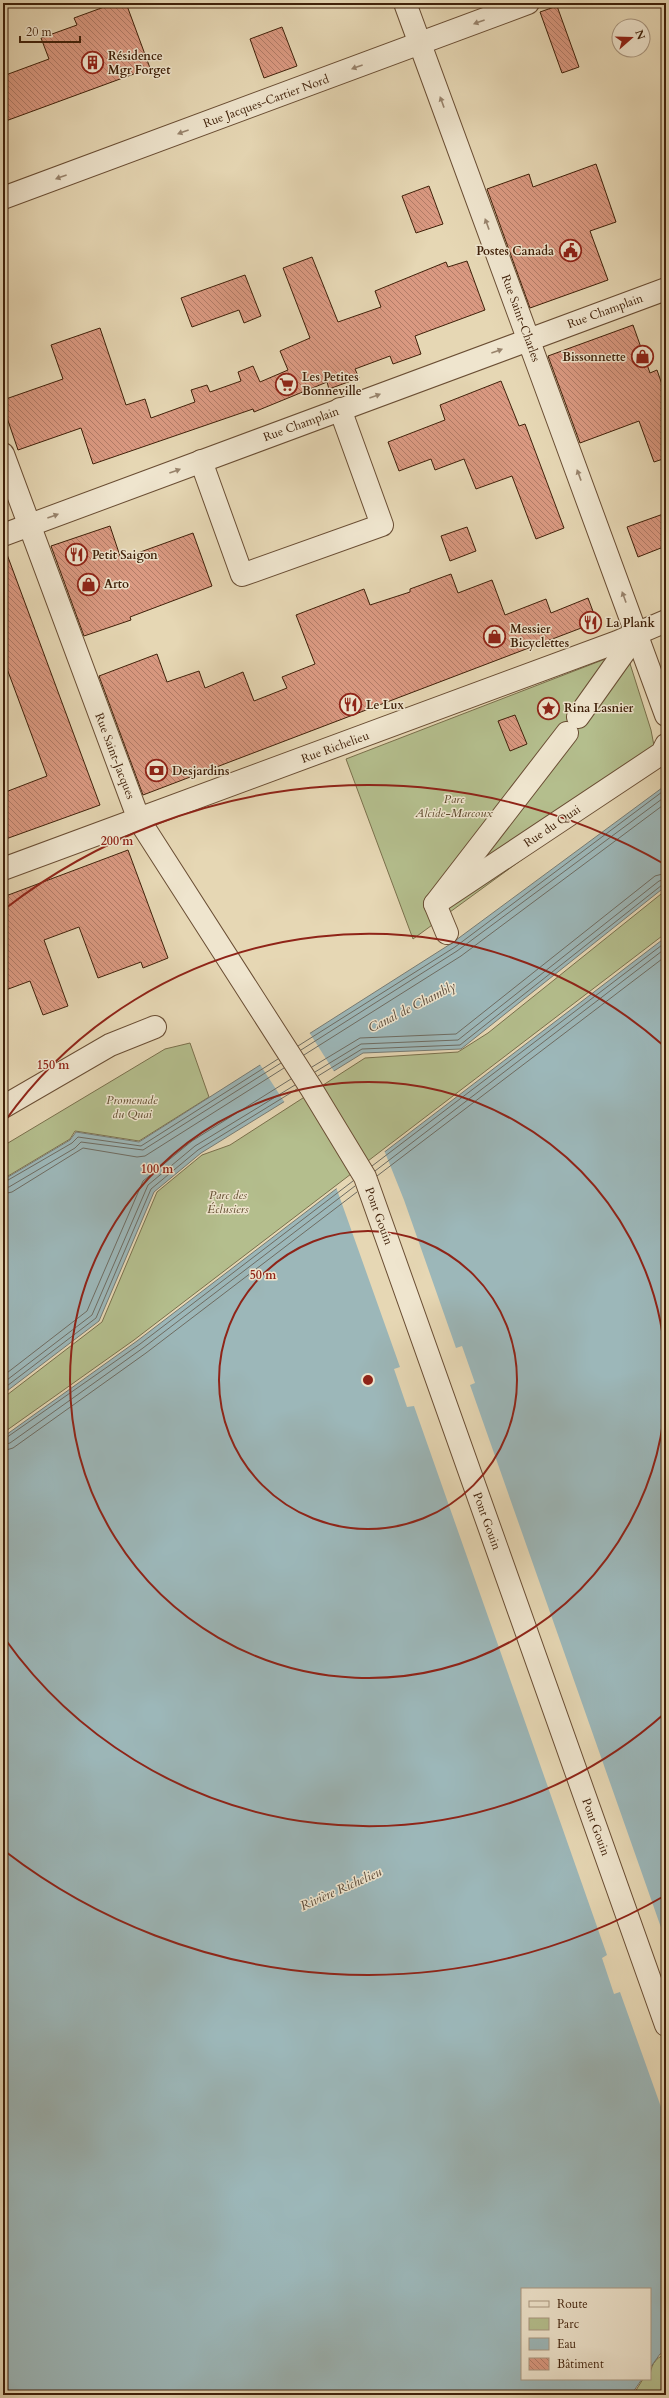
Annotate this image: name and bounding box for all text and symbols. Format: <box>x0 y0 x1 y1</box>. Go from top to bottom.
scale bar <box>20 18 80 44</box>
north arrow <box>611 18 651 58</box>
one-way arrow <box>472 19 484 25</box>
text: 20 m <box>26 24 53 40</box>
text: N <box>631 28 649 42</box>
place label: Résidence Mgr Forget <box>108 48 171 78</box>
building icon: Résidence Mgr Forget <box>80 50 106 76</box>
one-way arrow <box>350 64 362 70</box>
street label: Rue Jacques-Cartier Nord <box>201 71 332 131</box>
one-way arrow <box>438 96 444 108</box>
one-way arrow <box>176 129 188 135</box>
one-way arrow <box>54 174 66 180</box>
one-way arrow <box>483 218 489 230</box>
public building icon: Postes Canada <box>557 238 583 264</box>
place label: Postes Canada <box>476 243 554 259</box>
street label: Rue Saint-Charles <box>498 272 544 364</box>
street label: Rue Champlain <box>565 290 645 332</box>
shop icon: Bissonnette <box>629 344 655 370</box>
one-way arrow <box>492 348 504 354</box>
place label: Bissonnette <box>562 349 626 365</box>
place label: Les Petites Bonneville <box>302 369 362 399</box>
supermarket icon: Les Petites Bonneville <box>273 371 299 397</box>
one-way arrow <box>370 393 382 399</box>
street label: Rue Champlain <box>261 403 341 445</box>
one-way arrow <box>169 467 181 473</box>
one-way arrow <box>575 469 581 481</box>
one-way arrow <box>47 513 59 519</box>
restaurant icon: Petit Saigon <box>63 542 89 568</box>
place label: Petit Saigon <box>92 547 158 563</box>
shop icon: Arto <box>76 571 102 597</box>
place label: Arto <box>104 576 129 592</box>
one-way arrow <box>620 591 626 603</box>
restaurant icon: La Plank <box>577 610 603 636</box>
place label: La Plank <box>606 615 656 631</box>
place label: Messier Bicyclettes <box>510 621 569 651</box>
shop icon: Messier Bicyclettes <box>482 623 508 649</box>
restaurant icon: Le Lux <box>338 692 364 718</box>
place icon: Rina Lasnier <box>536 695 562 721</box>
place label: Le Lux <box>366 697 404 713</box>
place label: Rina Lasnier <box>564 700 634 716</box>
street label: Rue Saint-Jacques <box>91 711 139 801</box>
street label: Rue Richelieu <box>299 727 372 767</box>
bank icon: Desjardins <box>143 758 169 784</box>
place label: Desjardins <box>172 763 229 779</box>
park label: Parc Alcide-Marcoux <box>414 791 493 821</box>
street label: Rue du Quai <box>520 801 584 851</box>
text: 200 m <box>101 833 134 849</box>
water label: Canal de Chambly <box>365 977 460 1037</box>
text: 150 m <box>37 1057 70 1073</box>
park label: Promenade du Quai <box>106 1092 158 1122</box>
text: 100 m <box>141 1161 174 1177</box>
street label: Pont Gouin <box>361 1185 397 1247</box>
park label: Parc des Éclusiers <box>207 1187 249 1217</box>
text: 50 m <box>250 1267 277 1283</box>
centre of rings <box>361 1373 375 1387</box>
street label: Pont Gouin <box>469 1490 505 1552</box>
street label: Pont Gouin <box>578 1796 614 1858</box>
water label: Rivière Richelieu <box>297 1863 385 1915</box>
legend <box>521 2288 651 2380</box>
text: Route <box>557 2296 588 2312</box>
text: Parc <box>557 2316 580 2332</box>
text: Eau <box>557 2336 577 2352</box>
text: Bâtiment <box>557 2356 604 2372</box>

